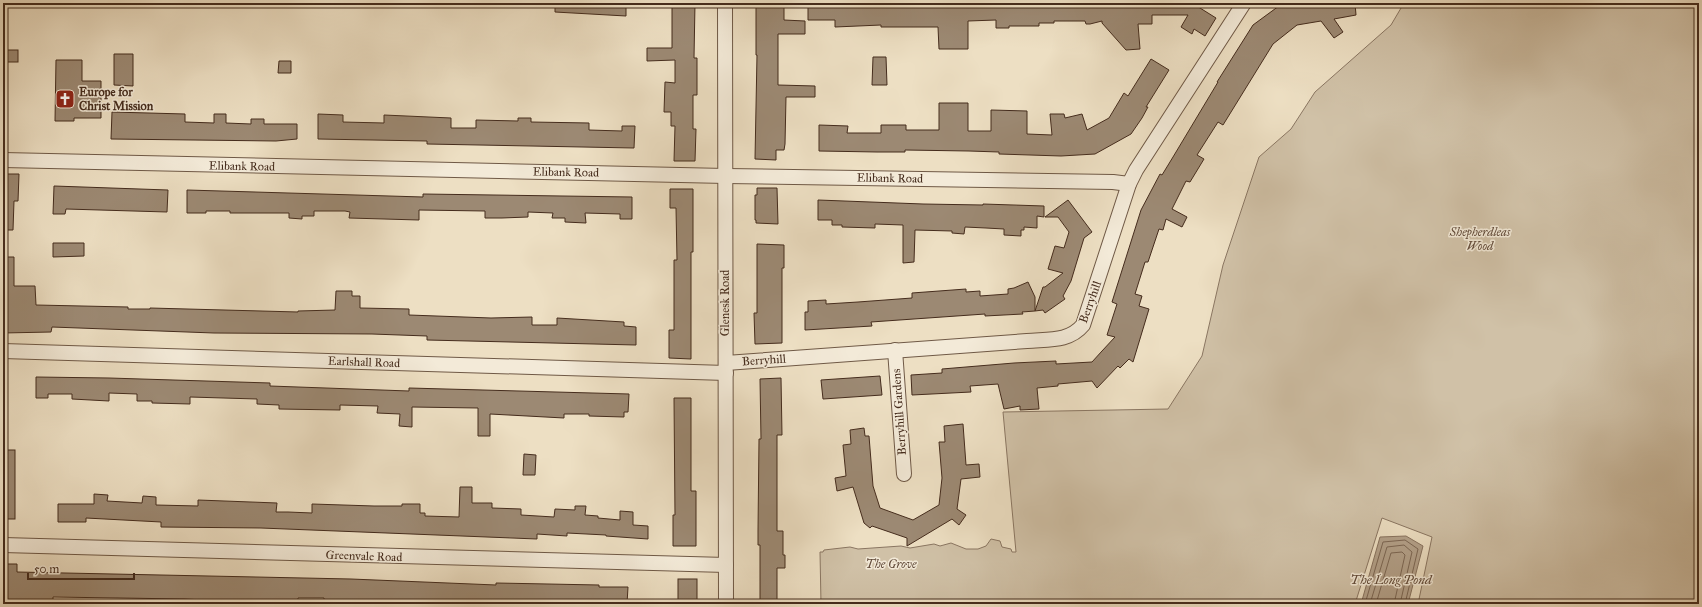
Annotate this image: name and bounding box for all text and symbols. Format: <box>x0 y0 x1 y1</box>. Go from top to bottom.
place label: Europe for Christ Mission <box>79 85 154 113</box>
church icon: Europe for Christ Mission <box>54 88 76 110</box>
street label: Elibank Road <box>209 158 275 174</box>
street label: Elibank Road <box>533 164 599 180</box>
street label: Elibank Road <box>857 170 923 186</box>
park label: Shepherdleas Wood <box>1449 225 1511 253</box>
street label: Glenesk Road <box>718 270 732 336</box>
street label: Berryhill <box>1076 278 1104 325</box>
street label: Berryhill <box>742 351 787 369</box>
street label: Earlshall Road <box>328 354 400 370</box>
street label: Berryhill Gardens <box>889 368 909 456</box>
street label: Greenvale Road <box>325 548 403 564</box>
scale bar <box>28 555 134 581</box>
park label: The Grove <box>865 557 917 571</box>
text: 50 m <box>34 562 59 576</box>
water label: The Long Pond <box>1350 572 1433 588</box>

